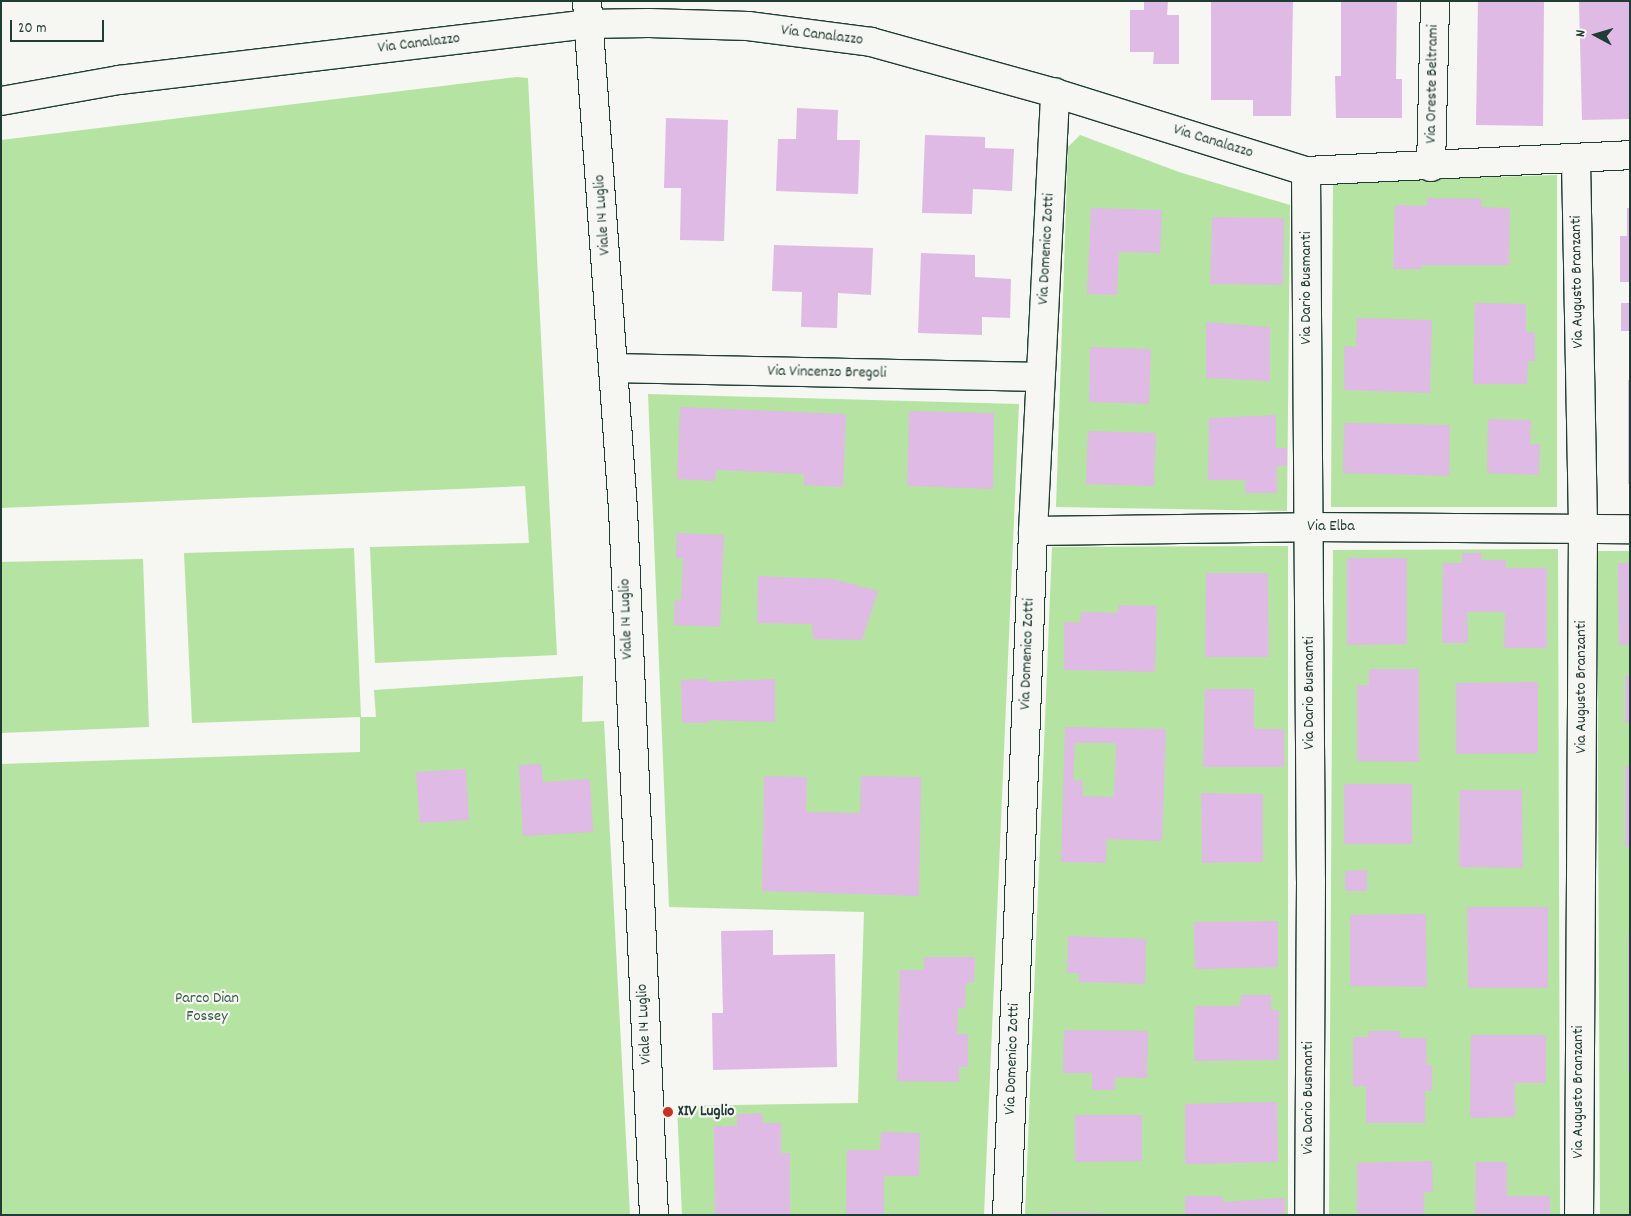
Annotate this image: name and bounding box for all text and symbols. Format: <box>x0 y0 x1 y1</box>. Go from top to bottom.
scale bar <box>12 10 106 42</box>
north arrow <box>1571 10 1621 60</box>
text: 20 m <box>18 18 46 40</box>
street label: Via Canalazzo <box>780 21 864 51</box>
street label: Via Oreste Beltrami <box>1422 24 1444 144</box>
street label: Via Canalazzo <box>377 29 461 59</box>
text: N <box>1571 29 1591 38</box>
street label: Via Canalazzo <box>1171 121 1255 163</box>
street label: Viale 14 Luglio <box>591 174 615 256</box>
street label: Via Domenico Zotti <box>1034 193 1060 305</box>
street label: Via Augusto Branzanti <box>1567 215 1589 349</box>
street label: Via Dario Busmanti <box>1297 231 1317 345</box>
street label: Via Vincenzo Bregoli <box>767 362 887 384</box>
street label: Via Elba <box>1307 517 1355 537</box>
street label: Viale 14 Luglio <box>616 578 638 660</box>
street label: Via Domenico Zotti <box>1016 598 1040 710</box>
street label: Via Augusto Branzanti <box>1572 621 1592 753</box>
street label: Via Dario Busmanti <box>1300 636 1320 750</box>
street label: Viale 14 Luglio <box>633 983 657 1065</box>
park label: Parco Dian Fossey <box>175 989 239 1027</box>
street label: Via Domenico Zotti <box>1001 1003 1025 1115</box>
street label: Via Augusto Branzanti <box>1569 1026 1589 1158</box>
street label: Via Dario Busmanti <box>1299 1041 1319 1155</box>
place label: XIV Luglio <box>678 1102 734 1122</box>
marker: XIV Luglio <box>662 1106 674 1118</box>

